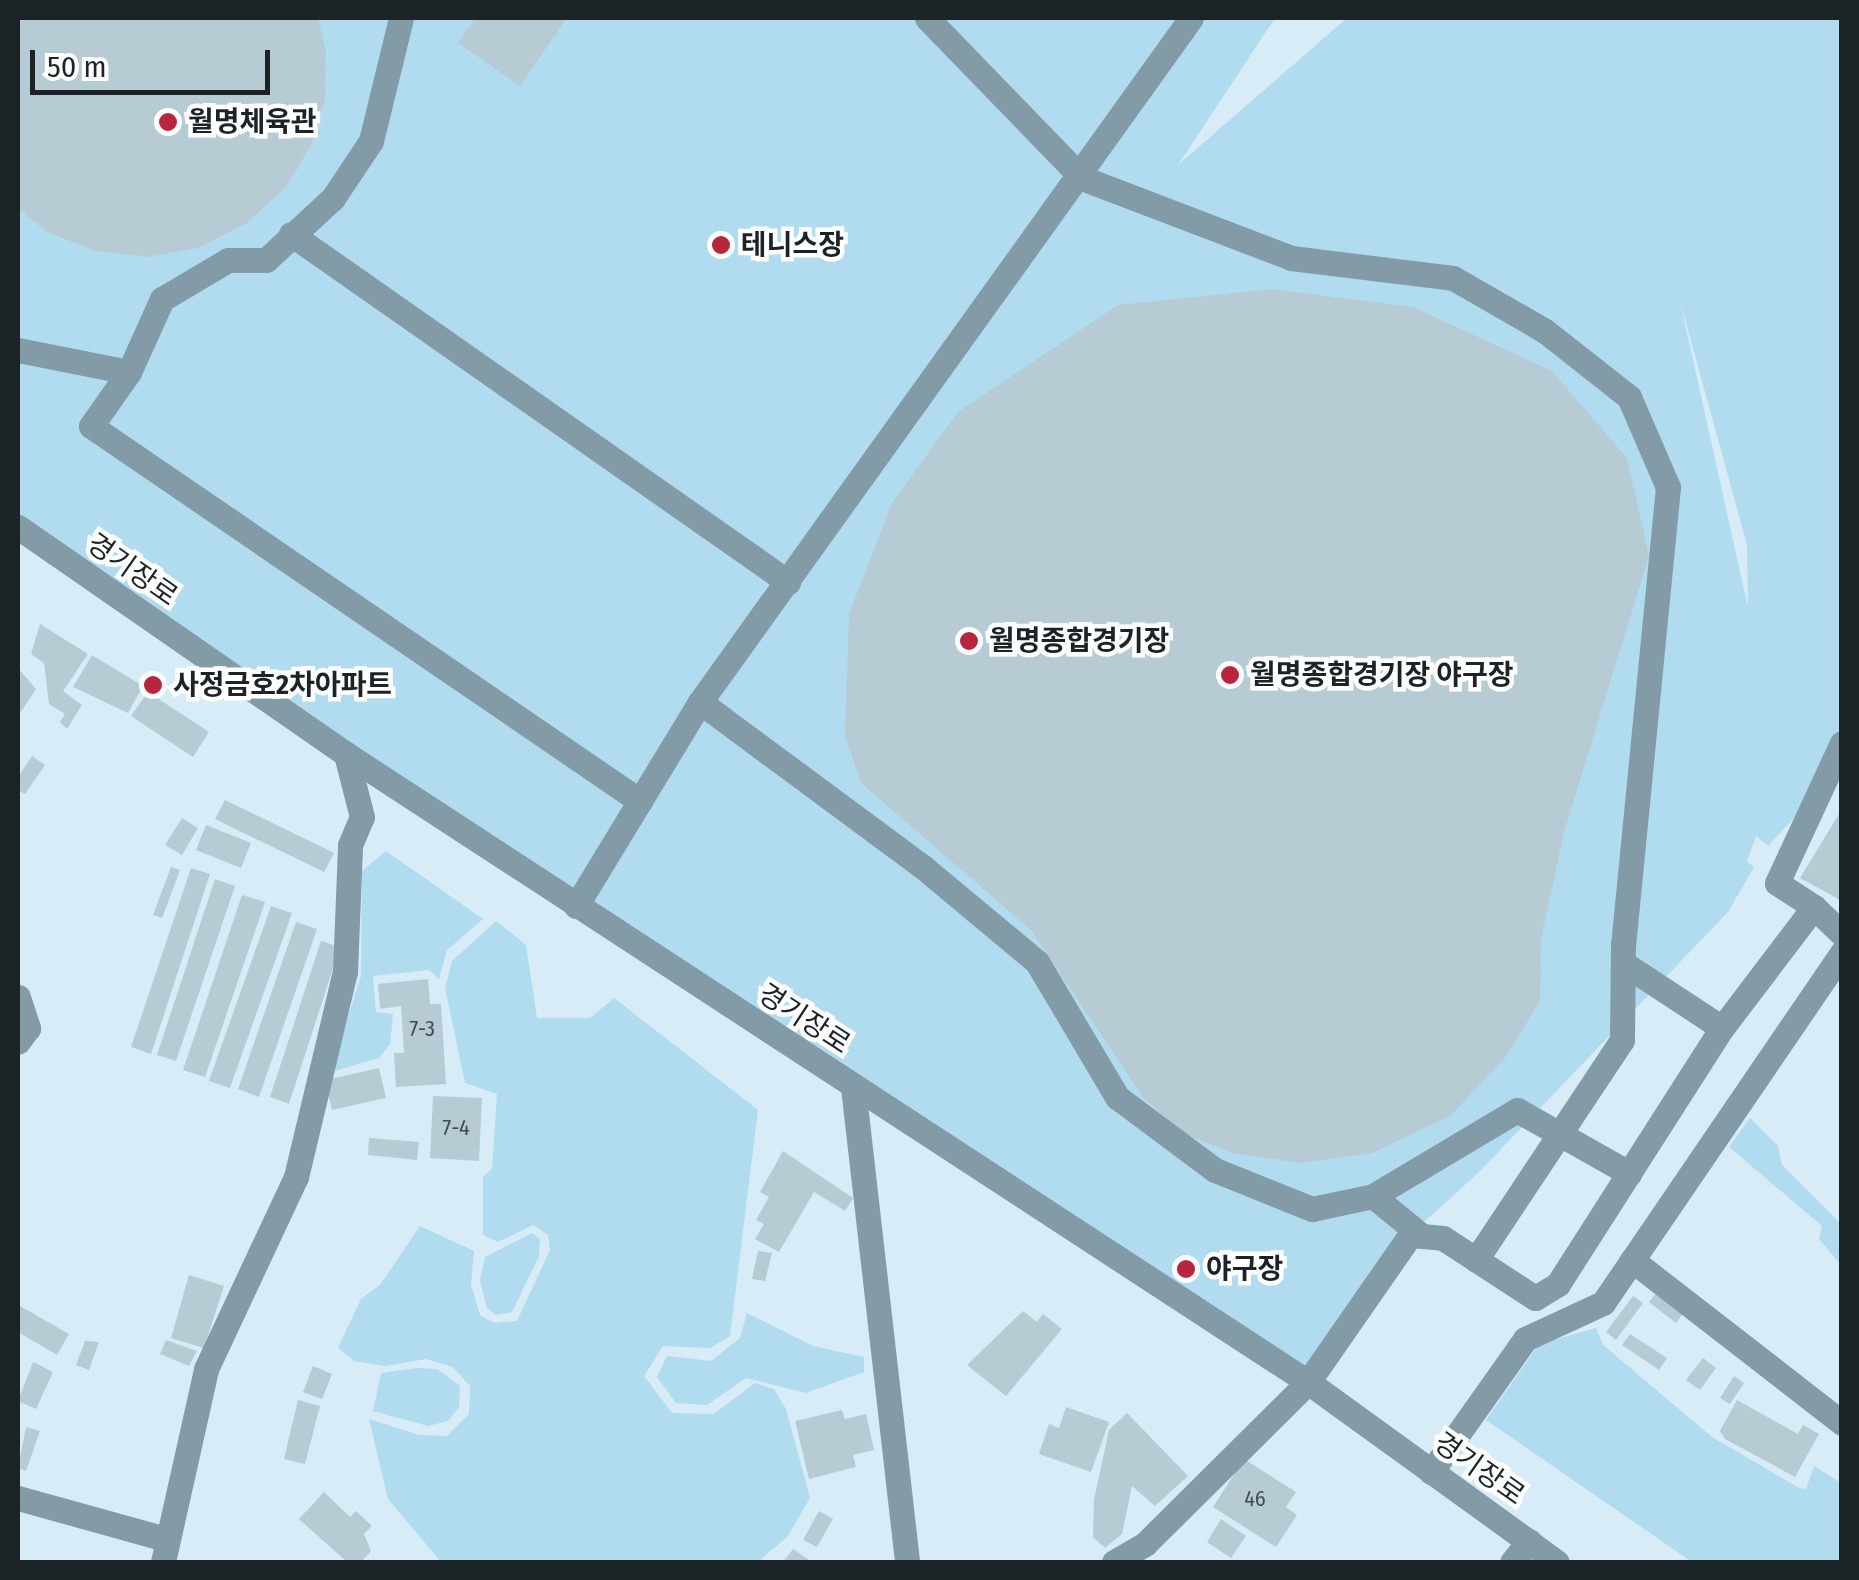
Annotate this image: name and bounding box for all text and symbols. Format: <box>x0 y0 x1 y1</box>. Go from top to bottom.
scale bar <box>35 30 275 92</box>
text: 50 m <box>47 49 107 85</box>
place label: 월명체육관 <box>188 105 317 139</box>
marker: 월명체육관 <box>157 111 179 133</box>
place label: 테니스장 <box>741 228 844 262</box>
marker: 테니스장 <box>710 234 732 256</box>
street label: 경기장로 <box>80 527 184 613</box>
place label: 월명종합경기장 <box>989 624 1169 658</box>
marker: 월명종합경기장 <box>958 630 980 652</box>
place label: 월명종합경기장 야구장 <box>1250 658 1513 692</box>
marker: 월명종합경기장 야구장 <box>1219 664 1241 686</box>
place label: 사정금호2차아파트 <box>173 668 392 702</box>
marker: 사정금호2차아파트 <box>142 674 164 696</box>
street label: 경기장로 <box>752 977 856 1061</box>
house number: 7-3 <box>409 1016 435 1042</box>
house number: 7-4 <box>442 1115 470 1141</box>
place label: 야구장 <box>1206 1252 1283 1286</box>
marker: 야구장 <box>1175 1258 1197 1280</box>
street label: 경기장로 <box>1427 1426 1531 1512</box>
house number: 46 <box>1244 1486 1266 1512</box>

